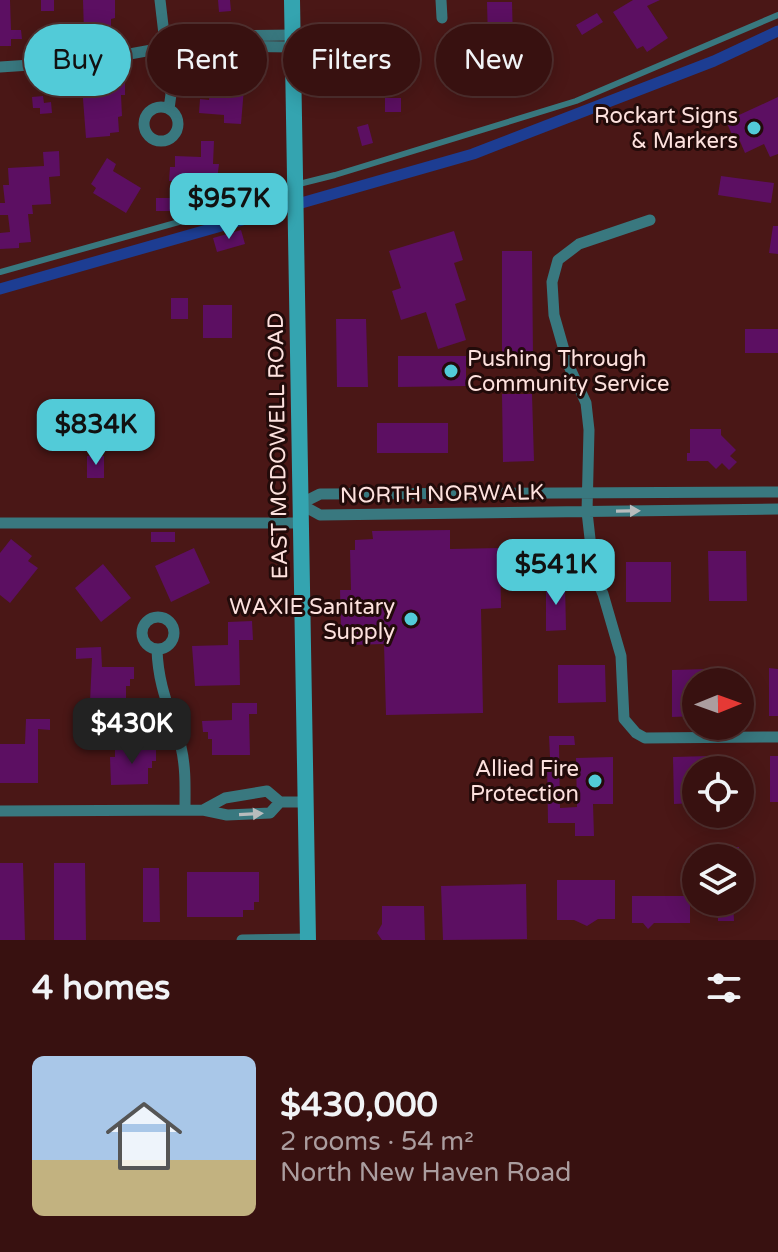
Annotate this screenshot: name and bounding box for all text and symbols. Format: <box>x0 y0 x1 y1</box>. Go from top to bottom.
chip: Buy <box>24 24 131 96</box>
chip: Rent <box>147 24 267 96</box>
chip: Filters <box>283 24 420 96</box>
chip: New <box>436 24 552 96</box>
place label: Rockart Signs & Markers <box>594 103 738 154</box>
marker: Rockart Signs & Markers <box>745 119 763 137</box>
pin: $957K <box>173 173 285 241</box>
text: $957K <box>188 183 270 214</box>
street label: EAST MCDOWELL ROAD <box>263 312 293 580</box>
place label: Pushing Through Community Service <box>467 346 669 397</box>
marker: Pushing Through Community Service <box>442 362 460 380</box>
pin: $834K <box>40 399 152 467</box>
text: $834K <box>55 409 137 440</box>
street label: NORTH NORWALK <box>340 479 545 509</box>
one-way arrow <box>616 505 641 517</box>
pin: $541K <box>500 539 612 607</box>
text: $541K <box>515 549 597 580</box>
place label: WAXIE Sanitary Supply <box>229 594 395 645</box>
marker: WAXIE Sanitary Supply <box>402 610 420 628</box>
north arrow <box>682 668 754 740</box>
map controls <box>682 668 754 916</box>
pin: $430K <box>76 698 188 766</box>
text: $430K <box>91 708 173 739</box>
place label: Allied Fire Protection <box>470 756 579 807</box>
button: locate <box>682 756 754 828</box>
marker: Allied Fire Protection <box>586 772 604 790</box>
one-way arrow <box>239 808 264 821</box>
button: layers <box>682 844 754 916</box>
icon: filters <box>702 966 746 1010</box>
text: 4 homes <box>32 968 170 1009</box>
text: $430,000 <box>280 1085 438 1126</box>
icon: home <box>96 1088 192 1184</box>
text: 2 rooms · 54 m² <box>280 1126 474 1157</box>
text: North New Haven Road <box>280 1157 572 1188</box>

